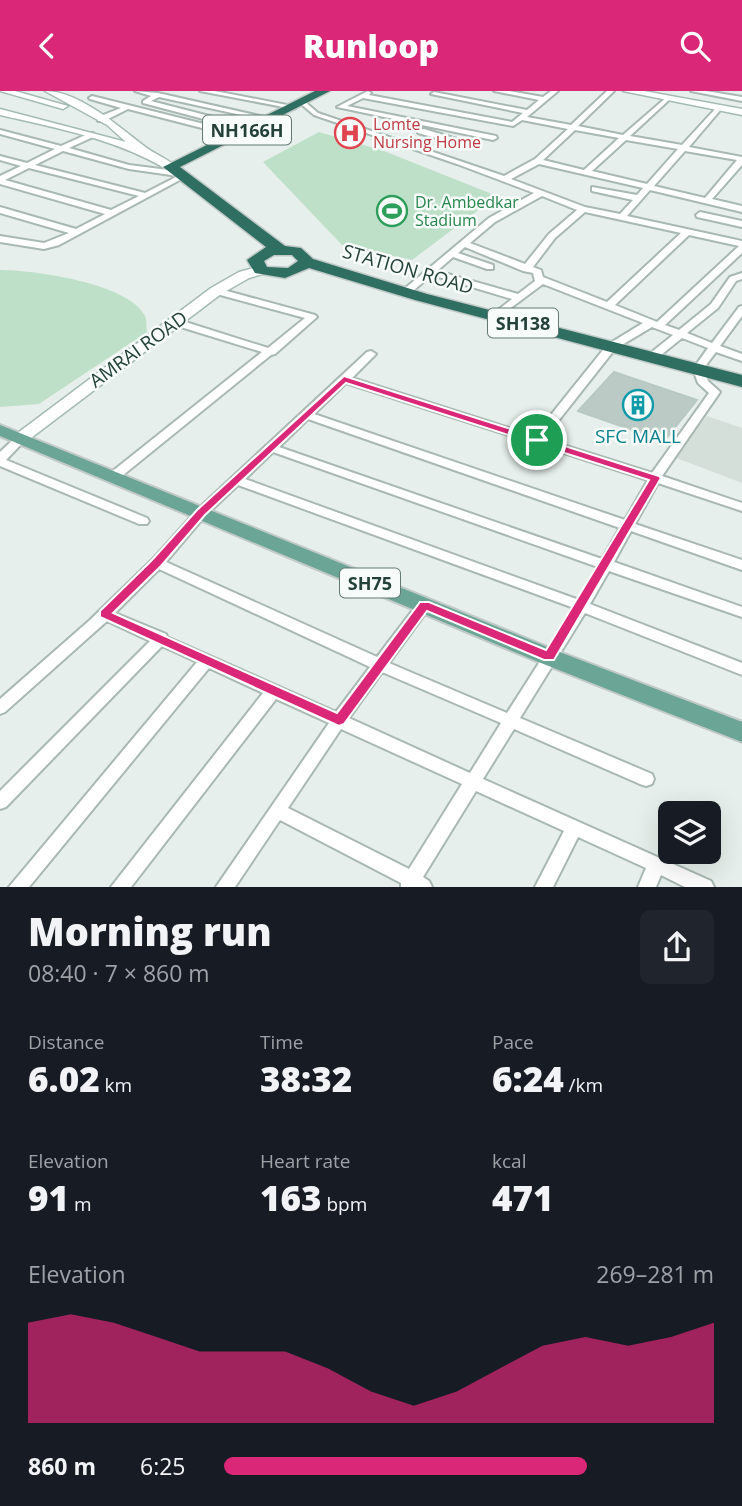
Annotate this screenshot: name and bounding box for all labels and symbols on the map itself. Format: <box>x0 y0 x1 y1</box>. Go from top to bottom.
place label: Lomte Nursing Home <box>373 113 481 153</box>
road number: NH166H <box>203 115 291 145</box>
hospital icon: Lomte Nursing Home <box>333 116 367 150</box>
place label: Dr. Ambedkar Stadium <box>415 191 519 231</box>
sports icon: Dr. Ambedkar Stadium <box>375 194 409 228</box>
street label: STATION ROAD <box>340 238 476 300</box>
street label: AMRAI ROAD <box>84 305 192 393</box>
road number: SH138 <box>488 309 558 337</box>
building icon: SFC MALL <box>621 388 655 422</box>
pin <box>507 410 567 470</box>
place label: SFC MALL <box>595 423 681 449</box>
road number: SH75 <box>340 569 400 597</box>

